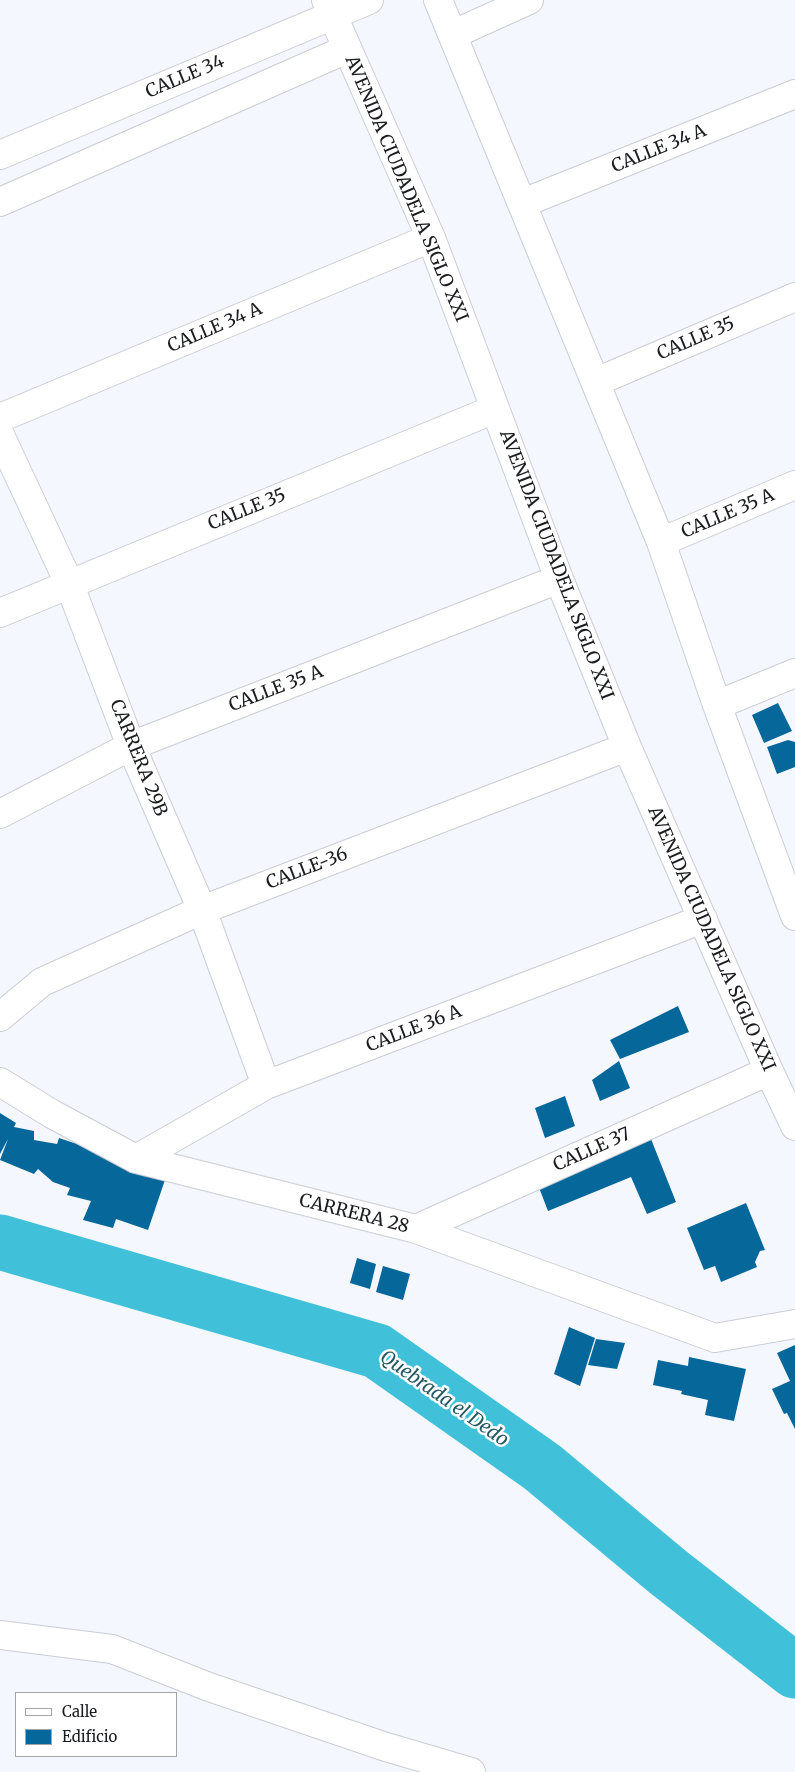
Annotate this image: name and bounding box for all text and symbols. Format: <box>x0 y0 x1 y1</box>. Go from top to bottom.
street label: CALLE 34 <box>142 51 228 103</box>
street label: AVENIDA CIUDADELA SIGLO XXI <box>340 53 472 325</box>
street label: CALLE 34 A <box>608 120 710 178</box>
street label: CALLE 34 A <box>165 298 265 358</box>
street label: CALLE 35 <box>654 313 738 365</box>
street label: AVENIDA CIUDADELA SIGLO XXI <box>494 427 618 703</box>
street label: CALLE 35 <box>205 485 289 535</box>
street label: CALLE 35 A <box>678 485 778 543</box>
street label: CALLE 35 A <box>226 661 326 717</box>
street label: CARRERA 29B <box>105 697 171 819</box>
street label: AVENIDA CIUDADELA SIGLO XXI <box>643 803 779 1075</box>
street label: CALLE-36 <box>263 844 351 894</box>
street label: CALLE 36 A <box>363 1001 465 1057</box>
street label: CALLE 37 <box>550 1123 634 1177</box>
street label: CARRERA 28 <box>297 1190 411 1238</box>
water label: Quebrada el Dedo <box>375 1346 513 1452</box>
legend <box>15 1692 178 1757</box>
text: Calle <box>62 1702 97 1721</box>
text: Edificio <box>62 1727 117 1746</box>

